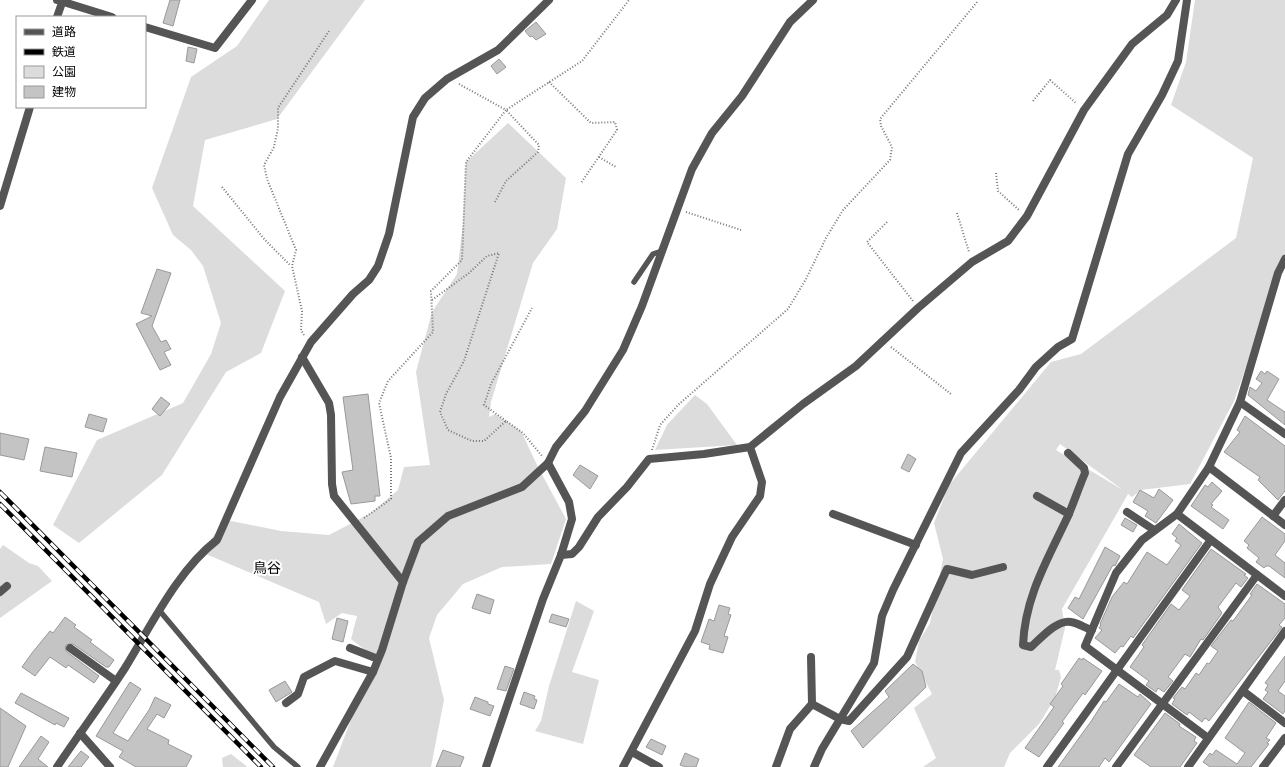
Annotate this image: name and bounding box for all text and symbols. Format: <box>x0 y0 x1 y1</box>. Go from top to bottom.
legend <box>16 16 146 108</box>
text: 道路 <box>52 24 76 40</box>
text: 鉄道 <box>52 44 76 60</box>
text: 公園 <box>52 64 76 80</box>
text: 建物 <box>52 84 76 100</box>
district label: 鳥谷 <box>253 559 281 577</box>

